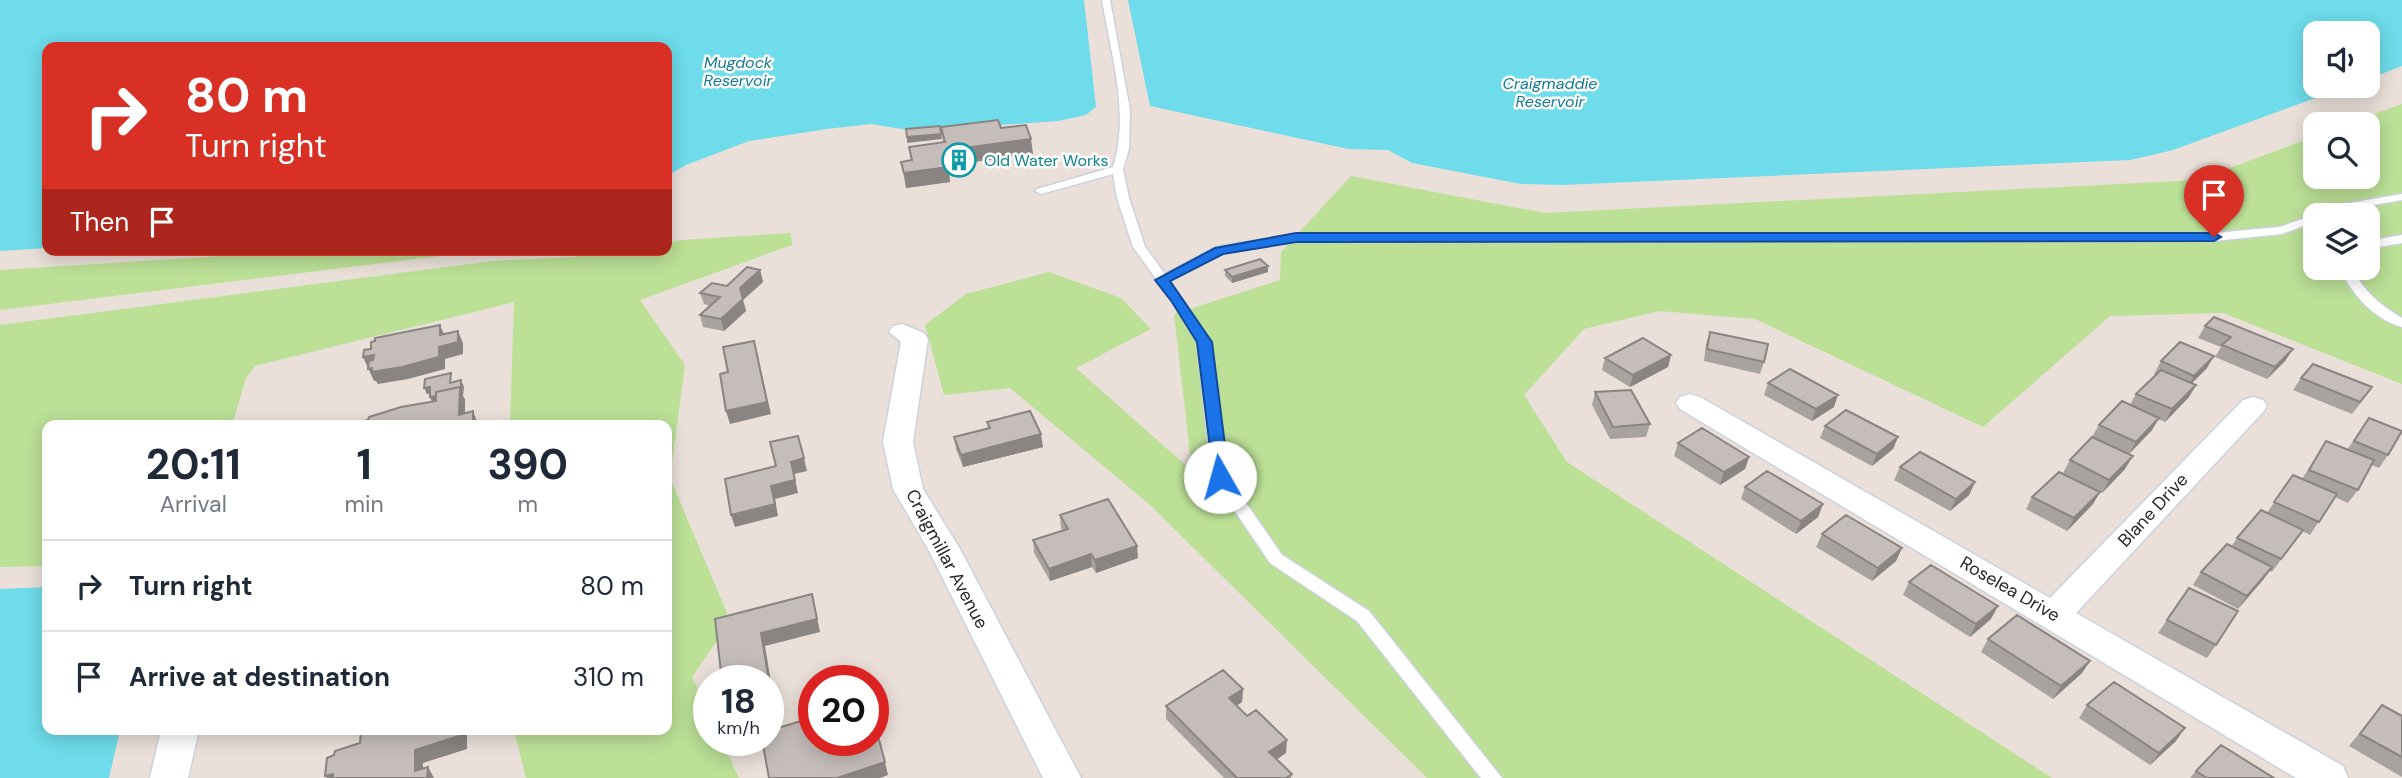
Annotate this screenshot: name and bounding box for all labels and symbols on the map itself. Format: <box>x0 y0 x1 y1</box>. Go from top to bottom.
water label: Mugdock Reservoir <box>704 52 774 91</box>
water label: Craigmaddie Reservoir <box>1503 73 1597 112</box>
building icon: Old Water Works <box>940 141 978 179</box>
place label: Old Water Works <box>984 150 1108 171</box>
pin <box>2184 165 2244 237</box>
position arrow <box>1183 440 1257 514</box>
street label: Blane Drive <box>2113 468 2193 552</box>
street label: Craigmillar Avenue <box>900 485 994 633</box>
street label: Roselea Drive <box>1956 551 2064 627</box>
speed limit sign: 20 <box>798 665 889 756</box>

